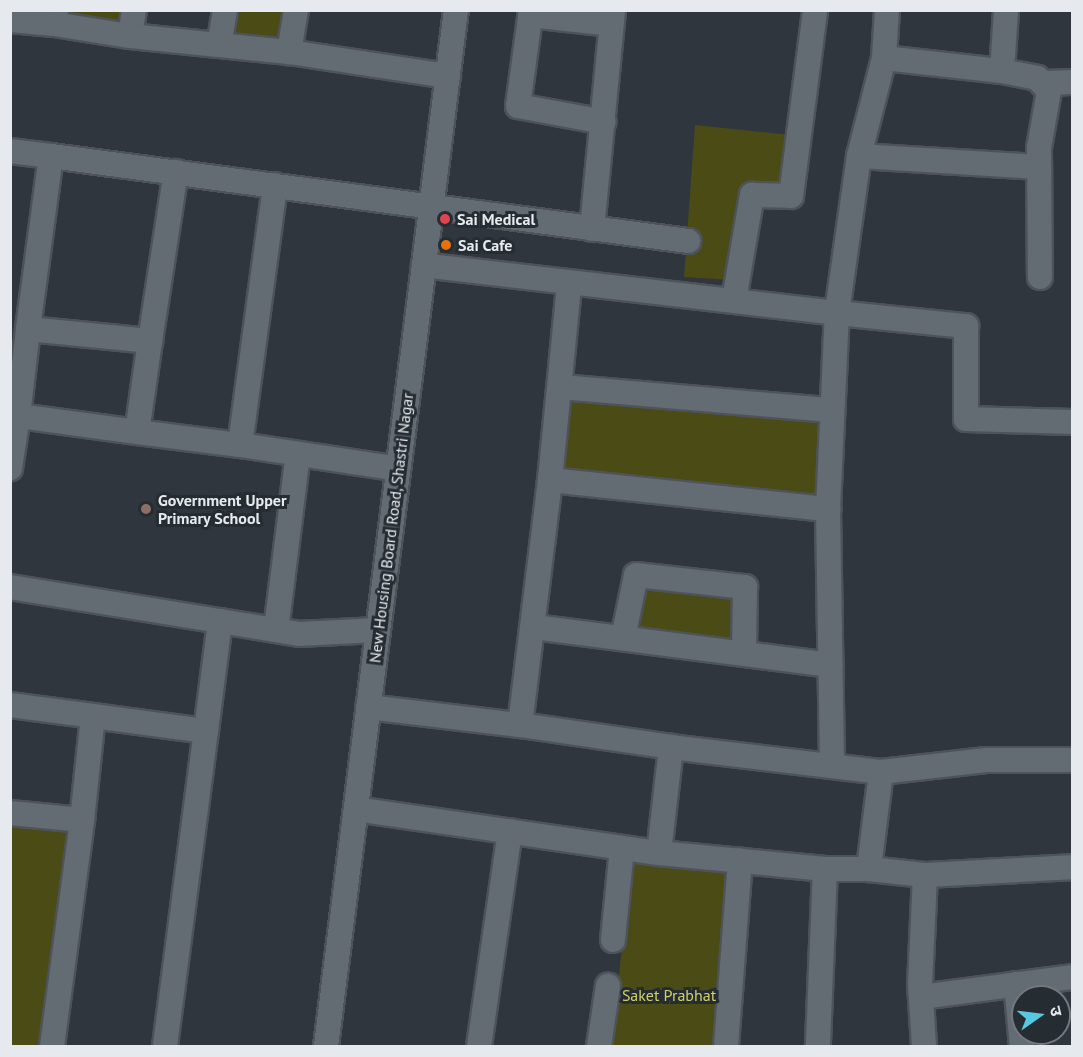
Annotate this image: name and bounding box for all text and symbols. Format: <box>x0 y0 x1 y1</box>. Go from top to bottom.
place label: Sai Medical <box>457 209 535 229</box>
marker: Sai Medical <box>438 212 452 226</box>
place label: Sai Cafe <box>458 235 513 255</box>
marker: Sai Cafe <box>439 238 453 252</box>
street label: New Housing Board Road, Shastri Nagar <box>365 391 417 665</box>
place label: Government Upper Primary School <box>158 490 287 528</box>
marker: Government Upper Primary School <box>139 502 153 516</box>
park label: Saket Prabhat <box>622 985 716 1005</box>
north arrow <box>1011 985 1071 1045</box>
text: उ <box>1046 1004 1067 1018</box>

